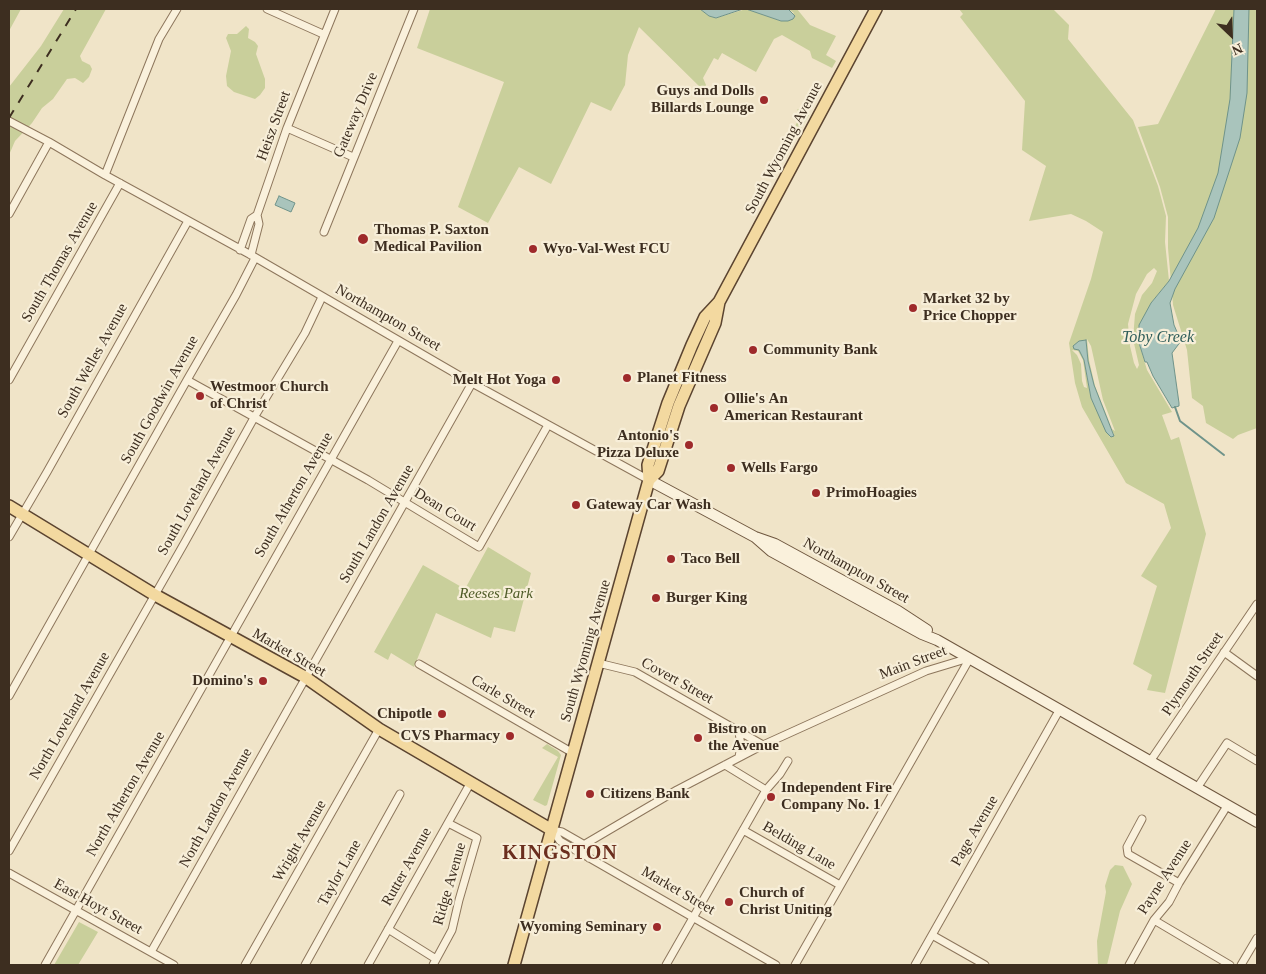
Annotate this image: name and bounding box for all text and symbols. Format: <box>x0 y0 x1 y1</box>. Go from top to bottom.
north arrow <box>1206 10 1256 60</box>
text: N <box>1230 40 1245 58</box>
street label: Gateway Drive <box>330 70 382 160</box>
street label: South Wyoming Avenue <box>742 79 826 217</box>
place label: Guys and Dolls Billards Lounge <box>651 82 754 117</box>
street label: Heisz Street <box>253 89 295 163</box>
marker: Guys and Dolls Billards Lounge <box>758 94 770 106</box>
street label: South Thomas Avenue <box>18 198 102 326</box>
place label: Thomas P. Saxton Medical Pavilion <box>374 221 489 256</box>
marker: Thomas P. Saxton Medical Pavilion <box>356 232 370 246</box>
place label: Wyo-Val-West FCU <box>543 240 670 258</box>
marker: Wyo-Val-West FCU <box>527 243 539 255</box>
street label: Northampton Street <box>332 281 444 355</box>
place label: Market 32 by Price Chopper <box>923 290 1017 325</box>
street label: South Welles Avenue <box>54 300 132 422</box>
marker: Market 32 by Price Chopper <box>907 302 919 314</box>
water label: Toby Creek <box>1122 328 1194 348</box>
street label: South Goodwin Avenue <box>117 333 203 467</box>
place label: Community Bank <box>763 341 878 359</box>
marker: Community Bank <box>747 344 759 356</box>
place label: Planet Fitness <box>637 369 727 387</box>
place label: Melt Hot Yoga <box>453 371 546 389</box>
marker: Planet Fitness <box>621 372 633 384</box>
marker: Melt Hot Yoga <box>550 374 562 386</box>
place label: Westmoor Church of Christ <box>210 378 328 413</box>
marker: Westmoor Church of Christ <box>194 390 206 402</box>
place label: Ollie's An American Restaurant <box>724 390 863 425</box>
marker: Ollie's An American Restaurant <box>708 402 720 414</box>
street label: South Loveland Avenue <box>154 423 240 559</box>
place label: Antonio's Pizza Deluxe <box>597 427 679 462</box>
street label: South Atherton Avenue <box>251 429 337 561</box>
marker: Antonio's Pizza Deluxe <box>683 439 695 451</box>
place label: Wells Fargo <box>741 459 818 477</box>
street label: South Landon Avenue <box>336 462 418 586</box>
marker: Wells Fargo <box>725 462 737 474</box>
street label: Dean Court <box>411 484 479 536</box>
place label: PrimoHoagies <box>826 484 917 502</box>
marker: PrimoHoagies <box>810 487 822 499</box>
place label: Gateway Car Wash <box>586 496 711 514</box>
marker: Gateway Car Wash <box>570 499 582 511</box>
street label: Northampton Street <box>800 534 912 608</box>
place label: Taco Bell <box>681 550 740 568</box>
marker: Taco Bell <box>665 553 677 565</box>
street label: South Wyoming Avenue <box>557 578 615 724</box>
park label: Reeses Park <box>459 585 533 603</box>
place label: Burger King <box>666 589 747 607</box>
marker: Burger King <box>650 592 662 604</box>
street label: Market Street <box>249 625 329 681</box>
street label: Plymouth Street <box>1158 629 1228 719</box>
street label: Main Street <box>877 642 949 684</box>
street label: North Loveland Avenue <box>26 649 114 783</box>
street label: Covert Street <box>638 654 716 708</box>
street label: Carle Street <box>468 671 538 723</box>
place label: Domino's <box>192 672 253 690</box>
marker: Domino's <box>257 675 269 687</box>
place label: Chipotle <box>377 705 432 723</box>
marker: Chipotle <box>436 708 448 720</box>
place label: Bistro on the Avenue <box>708 720 779 755</box>
place label: CVS Pharmacy <box>400 727 500 745</box>
street label: North Atherton Avenue <box>83 728 169 860</box>
marker: CVS Pharmacy <box>504 730 516 742</box>
marker: Bistro on the Avenue <box>692 732 704 744</box>
street label: North Landon Avenue <box>176 745 256 871</box>
place label: Independent Fire Company No. 1 <box>781 779 892 814</box>
place label: Citizens Bank <box>600 785 690 803</box>
marker: Citizens Bank <box>584 788 596 800</box>
marker: Independent Fire Company No. 1 <box>765 791 777 803</box>
street label: Page Avenue <box>948 793 1002 869</box>
street label: Wright Avenue <box>269 797 331 885</box>
street label: Belding Lane <box>759 818 839 874</box>
street label: Rutter Avenue <box>378 825 436 909</box>
street label: Payne Avenue <box>1134 836 1196 918</box>
street label: Taylor Lane <box>315 837 365 909</box>
street label: Ridge Avenue <box>430 841 470 927</box>
district label: KINGSTON <box>501 842 619 866</box>
street label: Market Street <box>638 863 718 919</box>
street label: East Hoyt Street <box>51 875 145 939</box>
place label: Church of Christ Uniting <box>739 884 832 919</box>
marker: Church of Christ Uniting <box>723 896 735 908</box>
place label: Wyoming Seminary <box>520 918 647 936</box>
marker: Wyoming Seminary <box>651 921 663 933</box>

